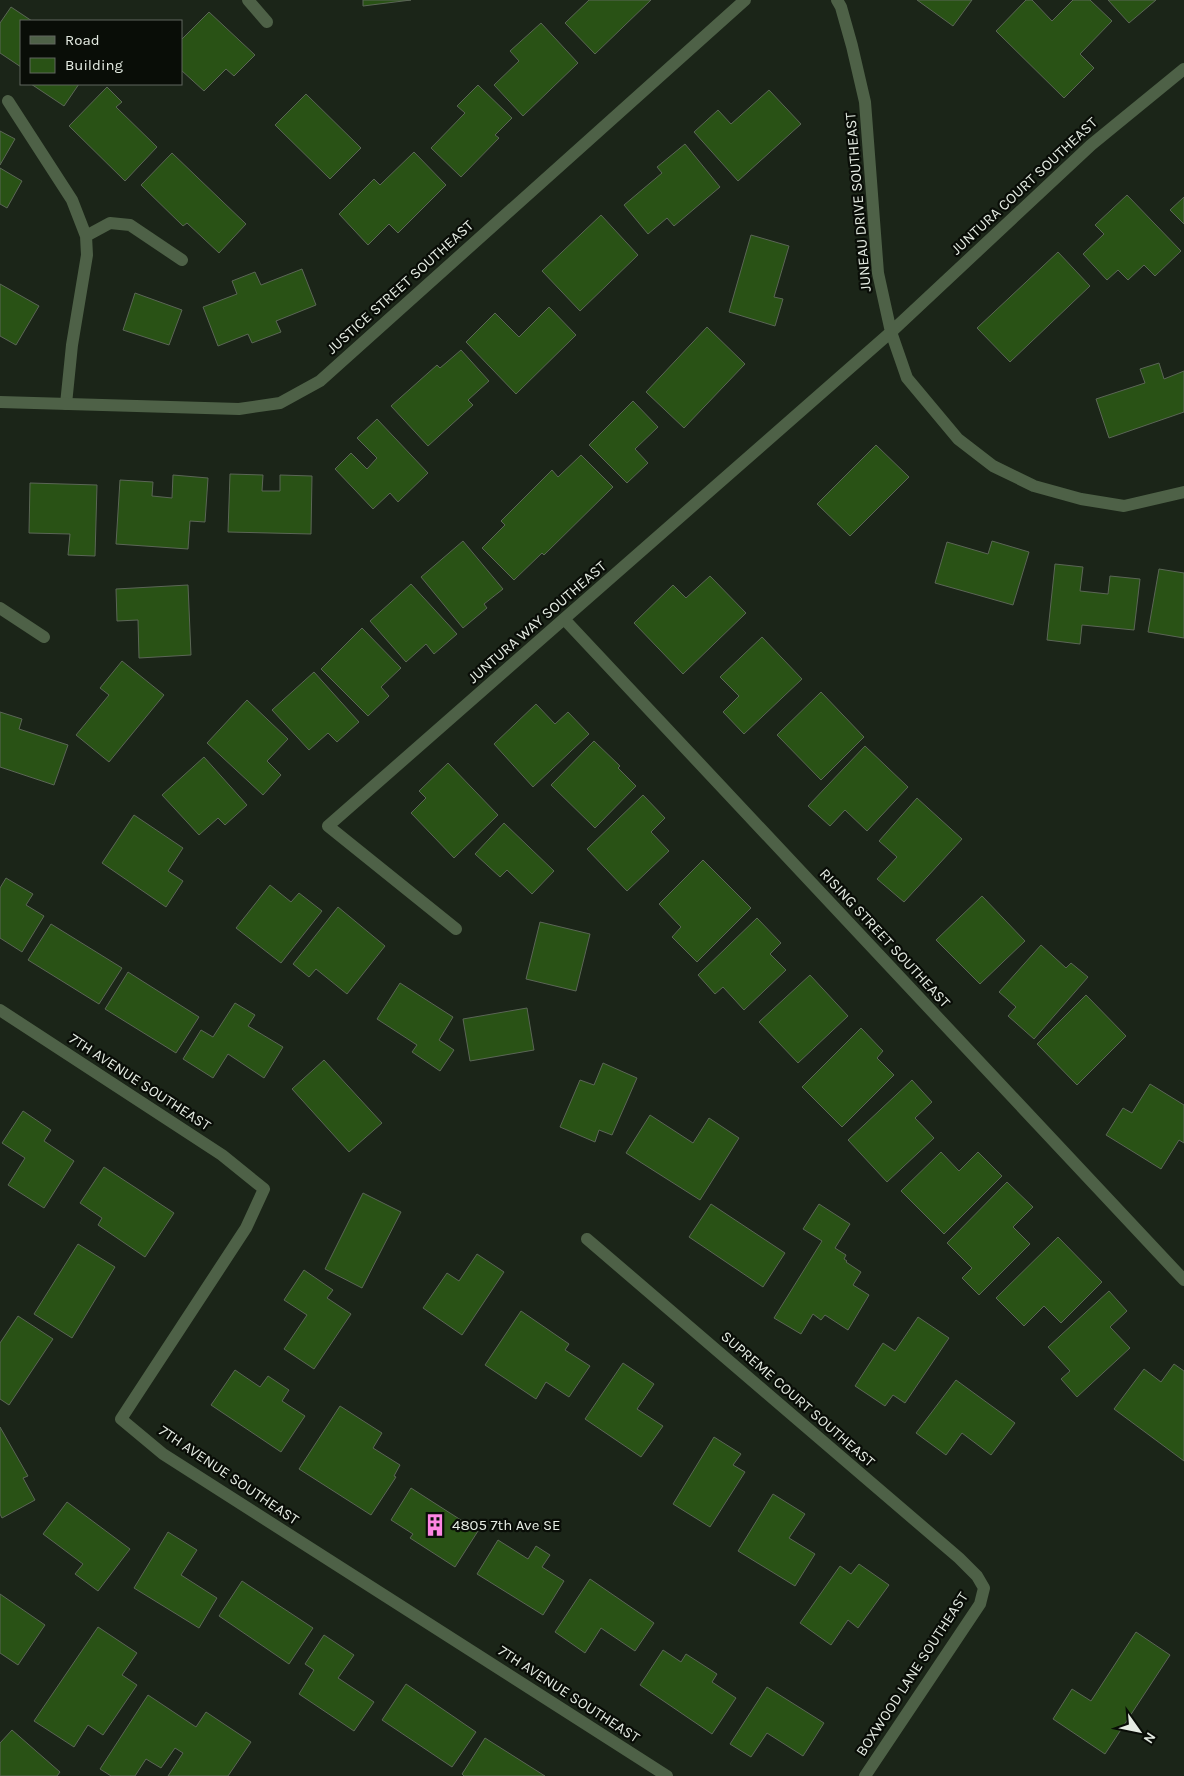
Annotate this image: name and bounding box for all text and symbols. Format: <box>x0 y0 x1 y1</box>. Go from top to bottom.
legend <box>20 20 182 85</box>
text: Road <box>65 31 100 49</box>
text: Building <box>65 56 123 74</box>
street label: JUNEAU DRIVE SOUTHEAST <box>841 111 875 292</box>
street label: JUNTURA COURT SOUTHEAST <box>947 113 1101 259</box>
street label: JUSTICE STREET SOUTHEAST <box>323 216 477 358</box>
street label: JUNTURA WAY SOUTHEAST <box>464 557 610 687</box>
street label: RISING STREET SOUTHEAST <box>816 865 955 1012</box>
street label: 7TH AVENUE SOUTHEAST <box>66 1030 214 1135</box>
street label: SUPREME COURT SOUTHEAST <box>717 1327 879 1471</box>
street label: 7TH AVENUE SOUTHEAST <box>156 1421 303 1529</box>
building icon: 4805 7th Ave SE <box>422 1512 448 1538</box>
place label: 4805 7th Ave SE <box>452 1516 560 1534</box>
street label: BOXWOOD LANE SOUTHEAST <box>852 1588 972 1760</box>
street label: 7TH AVENUE SOUTHEAST <box>495 1642 643 1747</box>
north arrow <box>1114 1706 1164 1756</box>
text: N <box>1140 1729 1159 1747</box>

